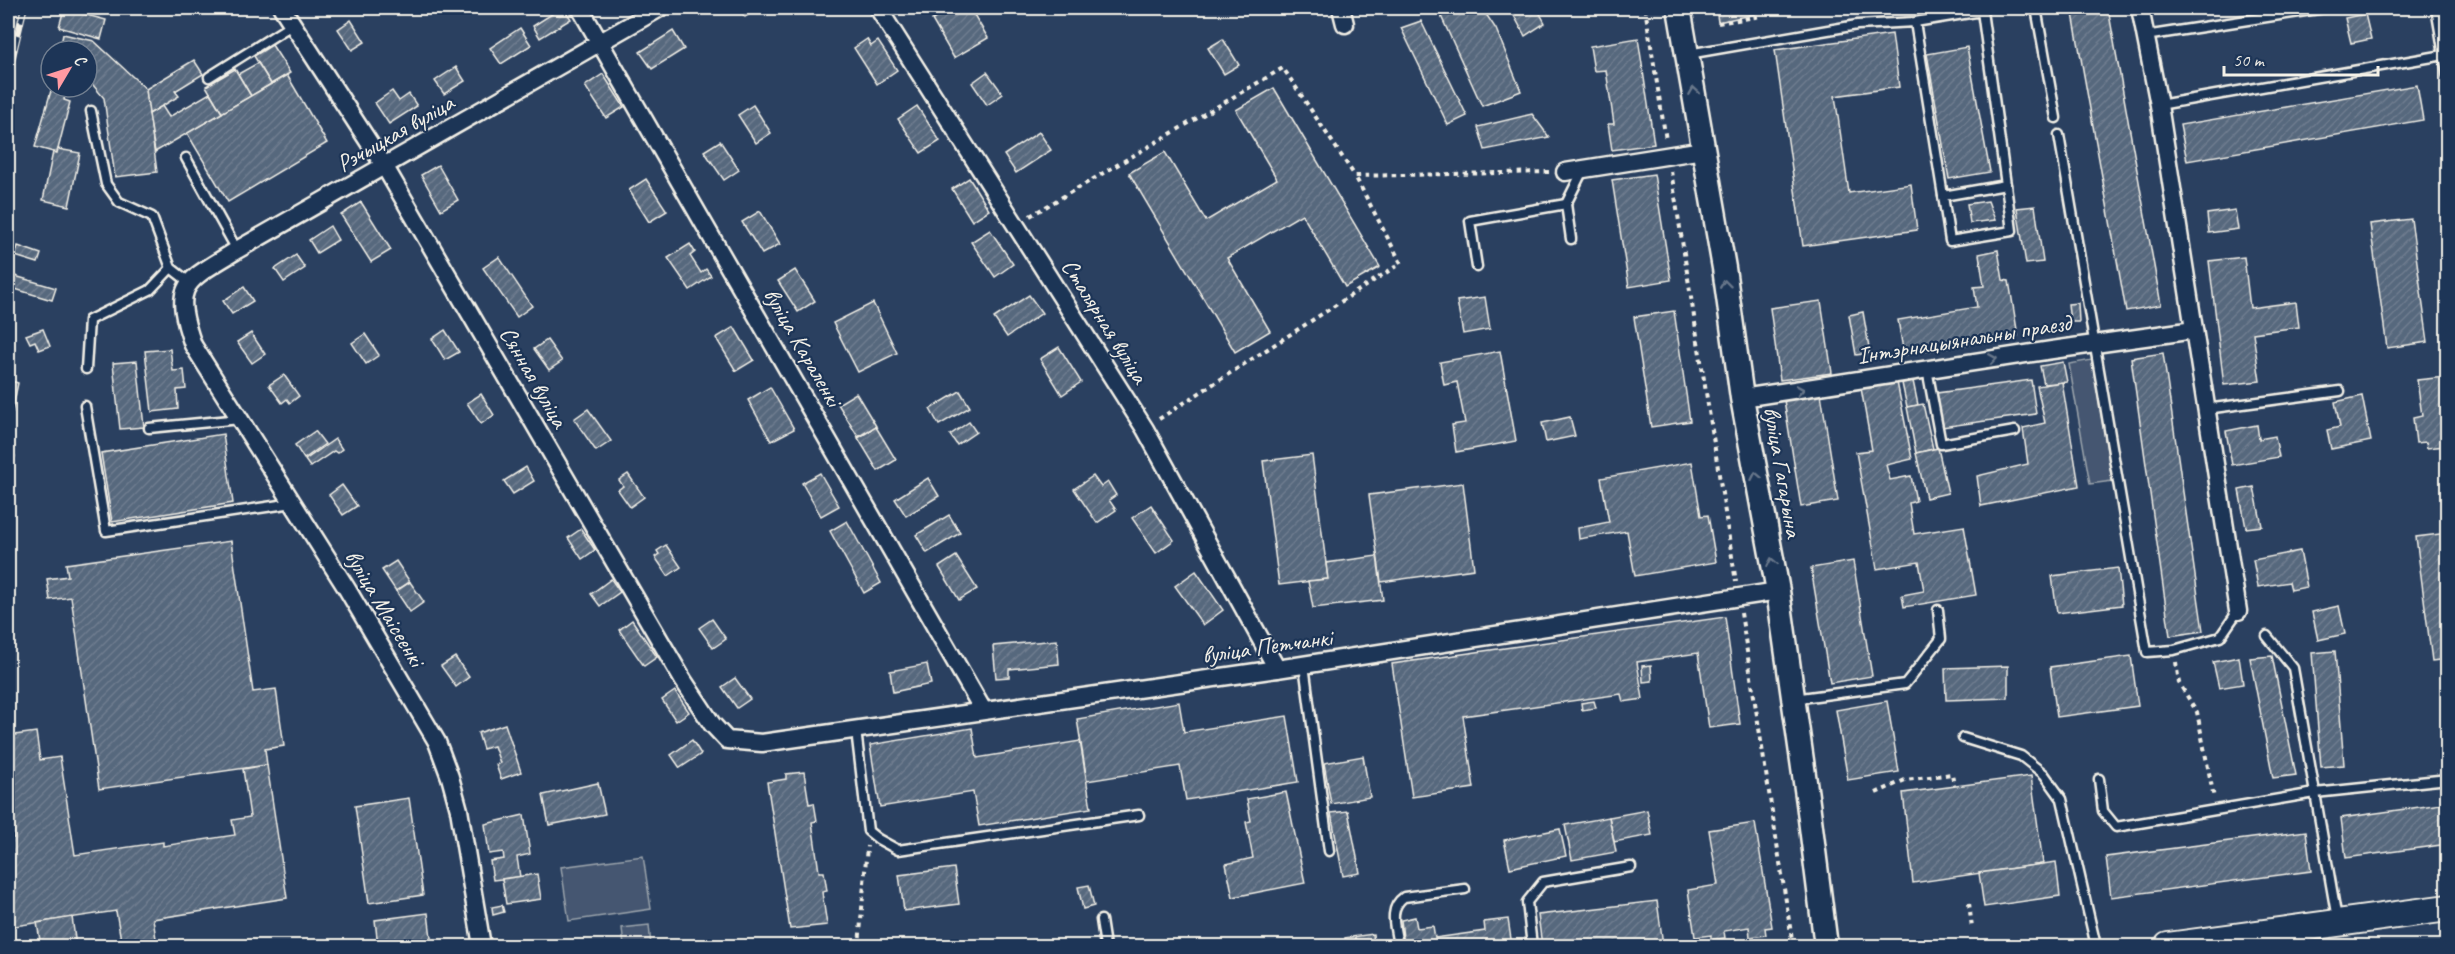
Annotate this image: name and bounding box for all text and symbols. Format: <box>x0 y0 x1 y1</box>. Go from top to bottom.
north arrow <box>39 39 99 99</box>
scale bar <box>2224 39 2378 77</box>
text: 50 m <box>2233 49 2266 71</box>
text: С <box>70 51 91 71</box>
street label: Рэчыцкая вуліца <box>331 87 460 179</box>
one-way arrow <box>1688 87 1700 96</box>
street label: Сталярная вуліца <box>1055 253 1156 390</box>
one-way arrow <box>1720 279 1732 288</box>
street label: вуліца Караленкі <box>757 282 850 414</box>
street label: Інтэрнацыянальны праезд <box>1855 307 2076 371</box>
street label: Сянная вуліца <box>493 321 576 434</box>
one-way arrow <box>1987 353 1997 366</box>
one-way arrow <box>1795 384 1805 396</box>
street label: вуліца Гагарына <box>1757 404 1810 541</box>
one-way arrow <box>1751 472 1763 481</box>
street label: вуліца Маісеенкі <box>338 544 433 674</box>
one-way arrow <box>1767 558 1779 567</box>
street label: вуліца Петчанкі <box>1200 622 1336 670</box>

